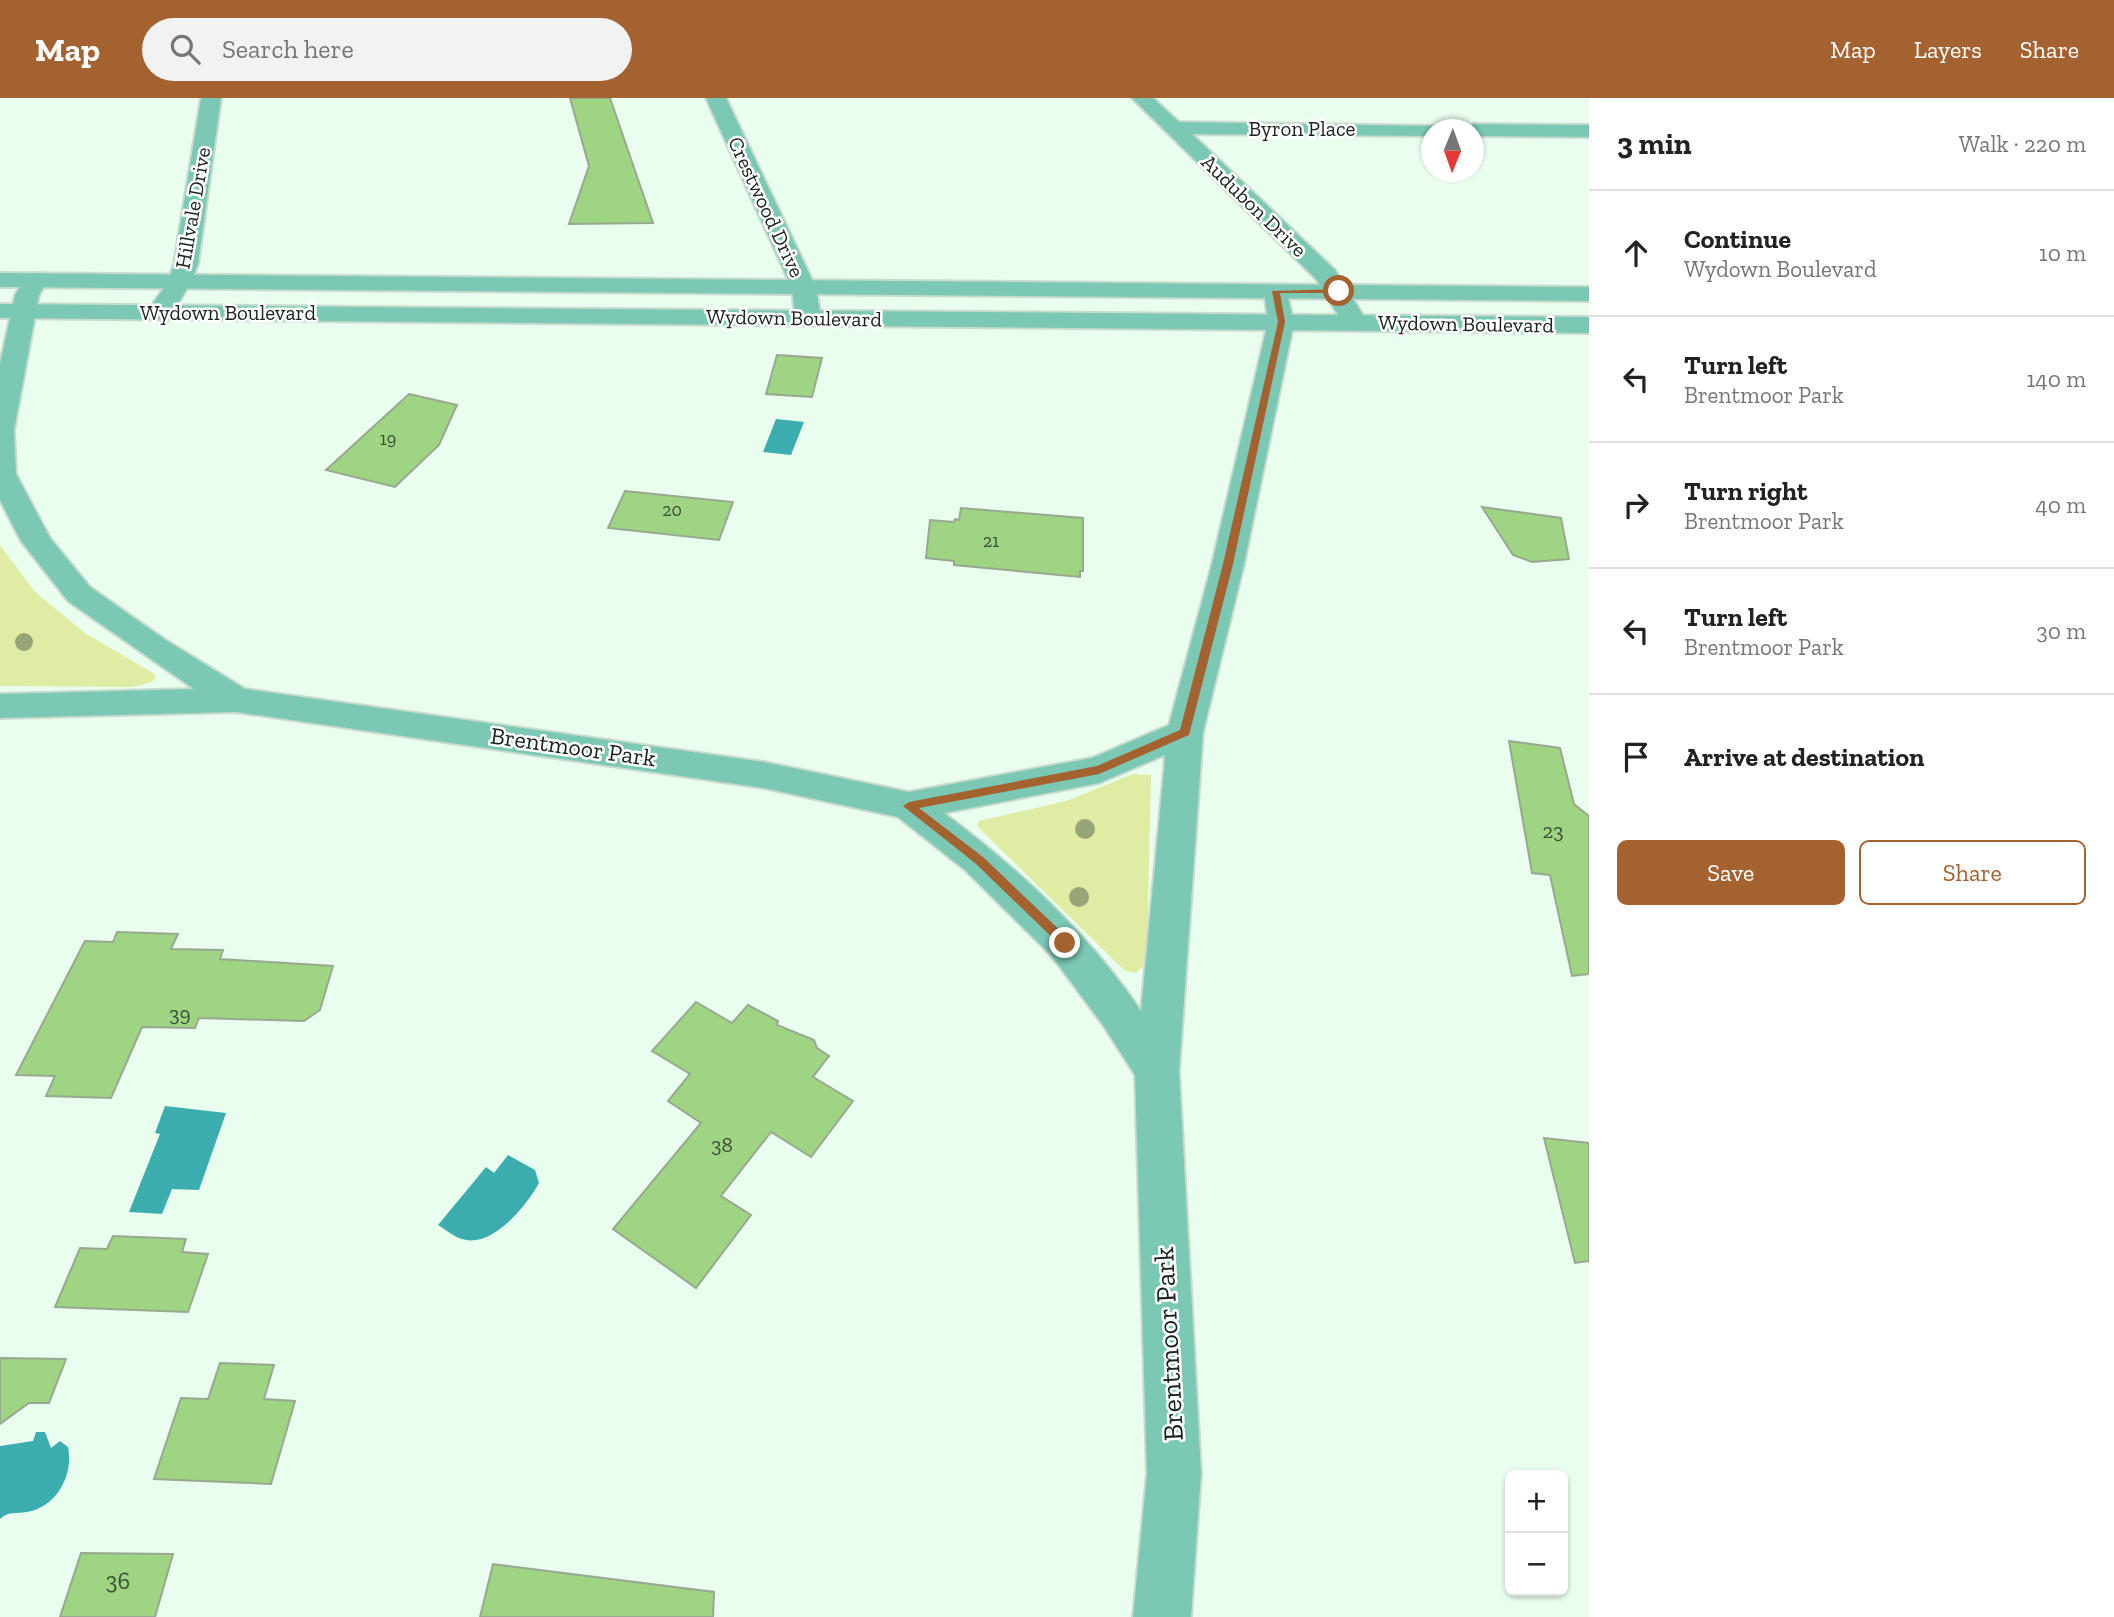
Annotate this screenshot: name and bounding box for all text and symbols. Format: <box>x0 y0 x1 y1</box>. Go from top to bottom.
search box <box>142 18 632 81</box>
text: Map <box>35 30 100 69</box>
icon: search <box>166 30 204 68</box>
text: Search here <box>222 33 354 65</box>
text: Map <box>1830 35 1876 64</box>
text: Layers <box>1914 35 1982 64</box>
text: Share <box>2020 35 2079 64</box>
street label: Byron Place <box>1249 116 1356 141</box>
north arrow <box>1421 119 1484 182</box>
text: 3 min <box>1617 126 1692 162</box>
text: Walk · 220 m <box>1959 130 2086 158</box>
street label: Crestwood Drive <box>723 132 810 281</box>
street label: Hillvale Drive <box>170 145 216 271</box>
street label: Audubon Drive <box>1197 149 1312 262</box>
text: Continue <box>1684 223 1791 255</box>
icon: ahead <box>1617 234 1655 272</box>
text: 10 m <box>2039 239 2086 267</box>
text: Wydown Boulevard <box>1684 255 1877 283</box>
route start <box>1323 275 1354 306</box>
street label: Wydown Boulevard <box>140 300 316 325</box>
street label: Wydown Boulevard <box>706 303 883 332</box>
street label: Wydown Boulevard <box>1378 309 1555 338</box>
text: Turn left <box>1684 349 1787 381</box>
icon: left <box>1617 360 1655 398</box>
text: 140 m <box>2026 365 2086 393</box>
text: Brentmoor Park <box>1684 381 1844 409</box>
house number: 19 <box>380 428 396 450</box>
text: Turn right <box>1684 475 1807 507</box>
icon: right <box>1617 486 1655 524</box>
text: 40 m <box>2035 491 2086 519</box>
house number: 20 <box>662 499 682 521</box>
text: Brentmoor Park <box>1684 507 1844 535</box>
house number: 21 <box>983 530 999 552</box>
text: Turn left <box>1684 601 1787 633</box>
icon: left <box>1617 612 1655 650</box>
text: 30 m <box>2036 617 2086 645</box>
text: Brentmoor Park <box>1684 633 1844 661</box>
street label: Brentmoor Park <box>489 721 658 773</box>
icon: arrive <box>1617 738 1655 776</box>
text: Arrive at destination <box>1684 741 1924 773</box>
house number: 23 <box>1542 818 1564 843</box>
button: Save <box>1617 840 1845 905</box>
button: Share <box>1859 840 2086 905</box>
route end <box>1049 927 1080 958</box>
house number: 39 <box>169 1001 191 1026</box>
house number: 38 <box>711 1132 733 1157</box>
street label: Brentmoor Park <box>1147 1246 1190 1442</box>
map controls <box>1505 1470 1568 1596</box>
button: + <box>1505 1470 1568 1533</box>
button: − <box>1505 1533 1568 1596</box>
house number: 36 <box>106 1566 130 1595</box>

